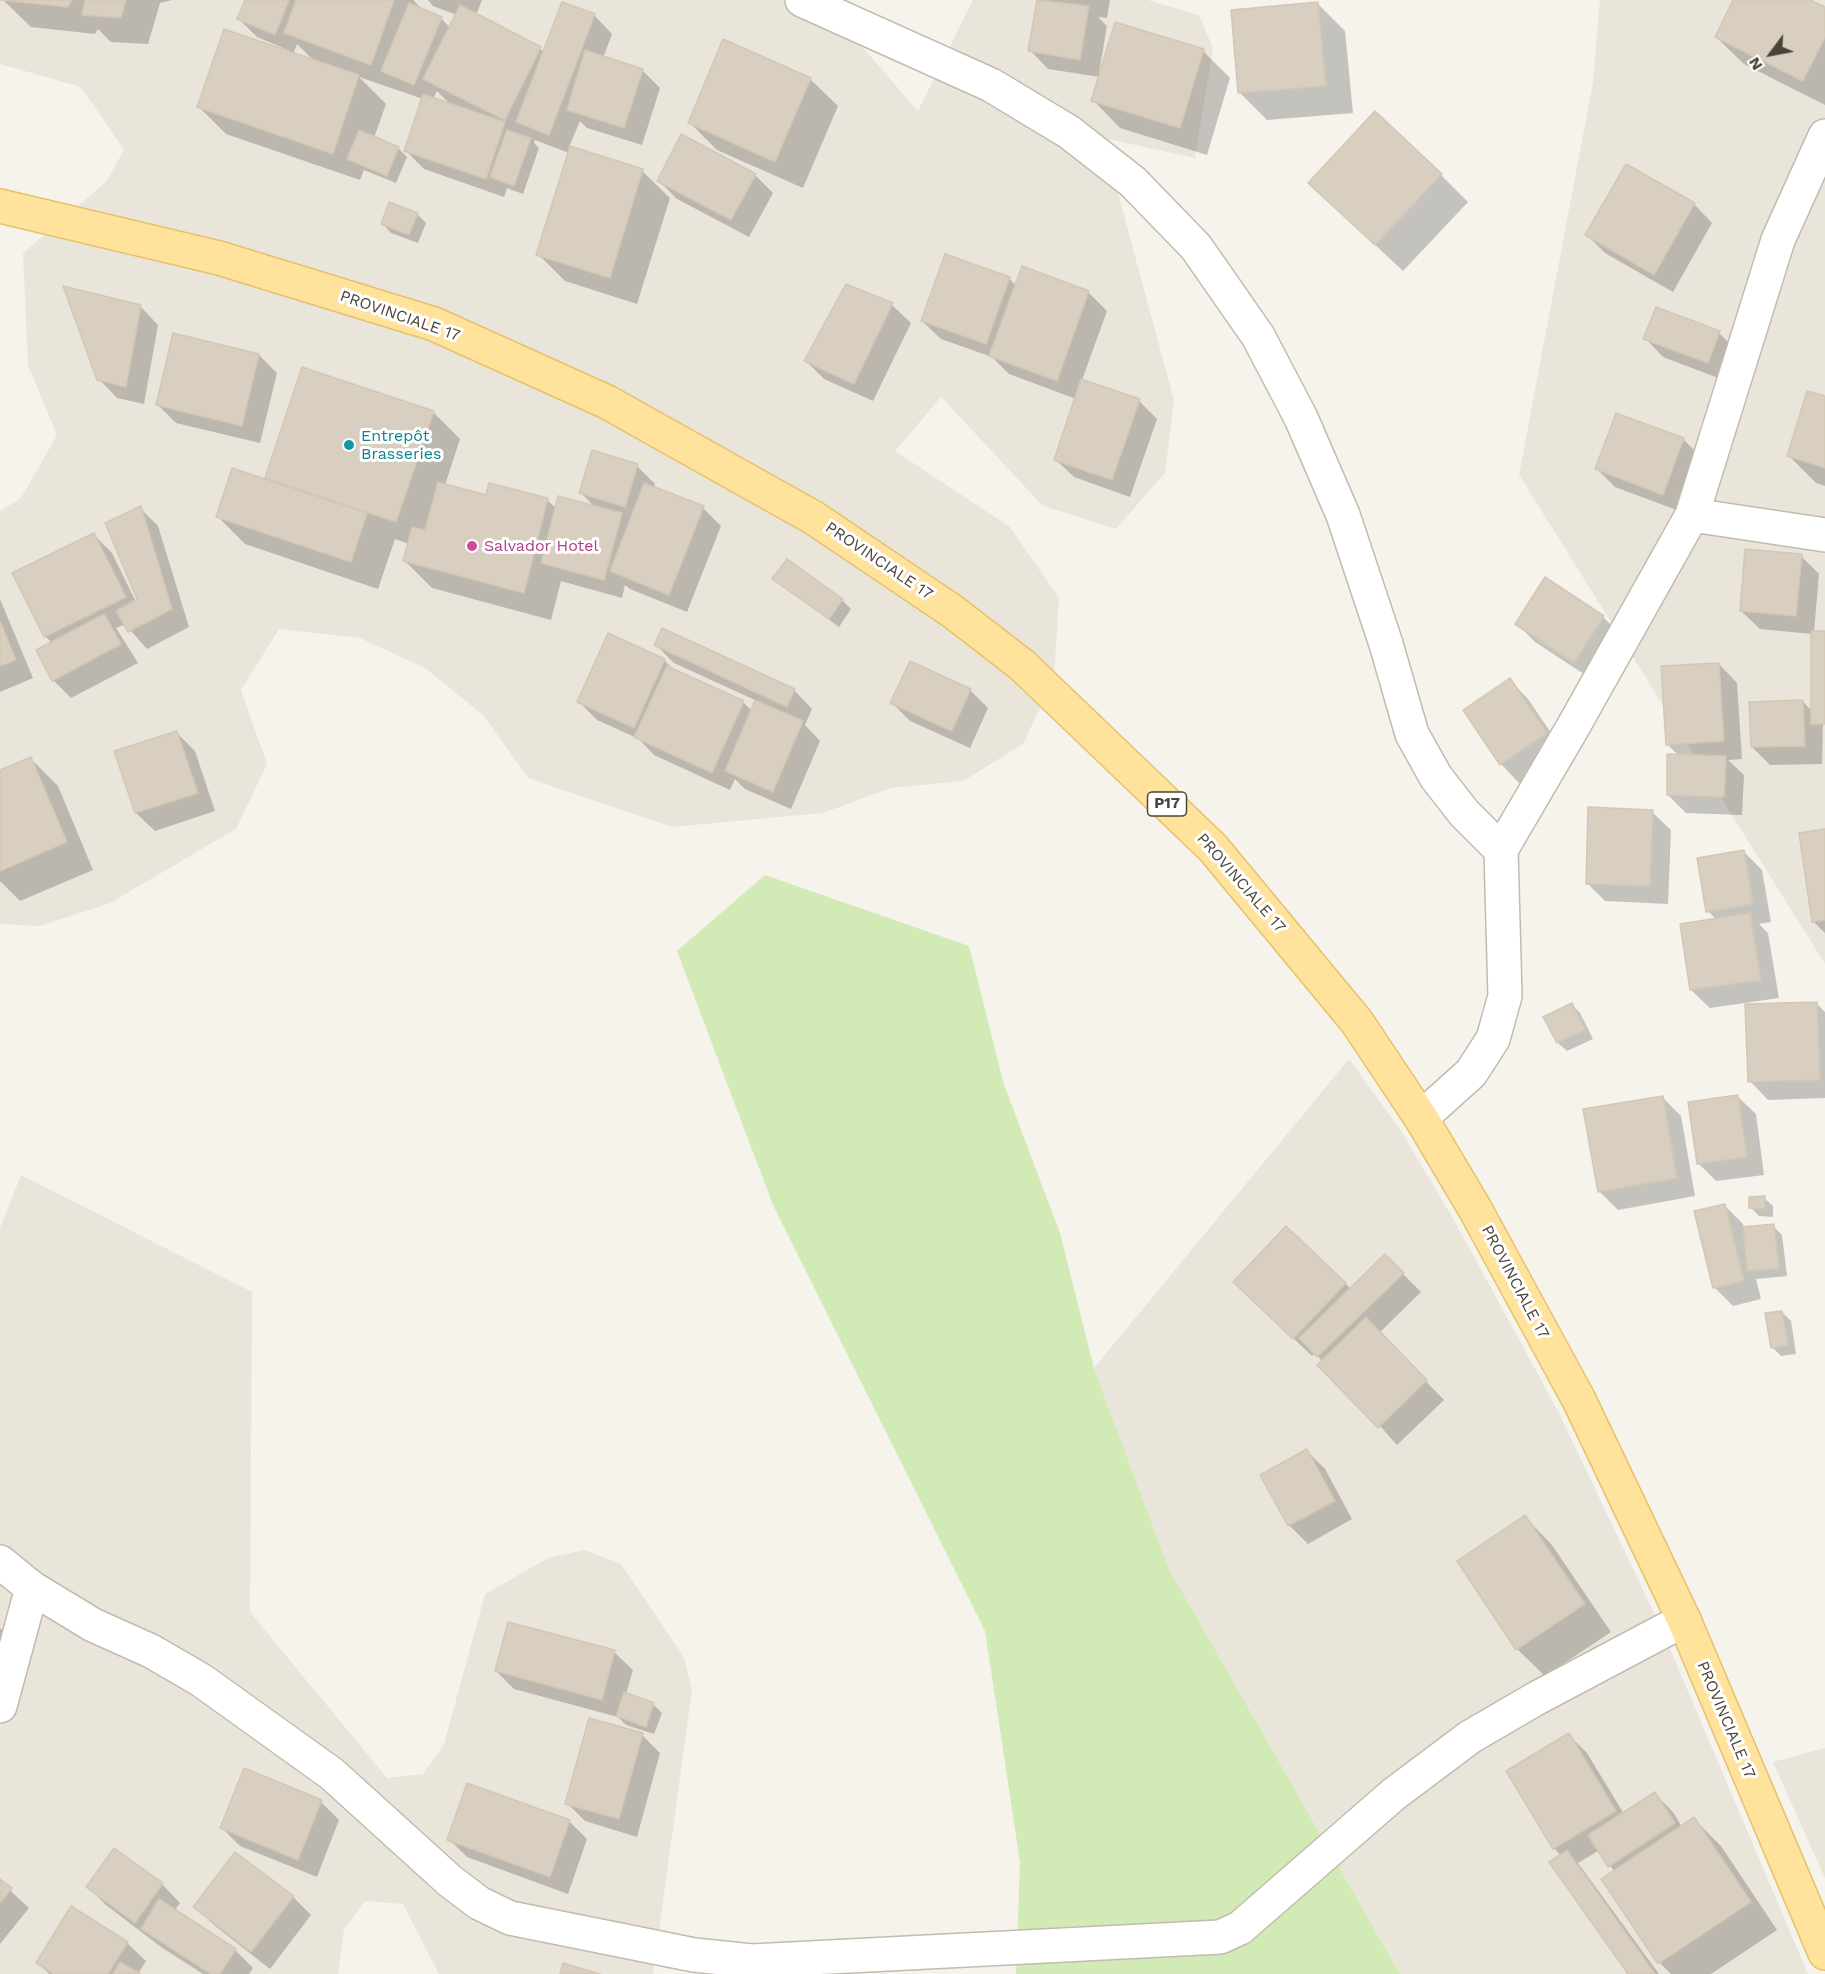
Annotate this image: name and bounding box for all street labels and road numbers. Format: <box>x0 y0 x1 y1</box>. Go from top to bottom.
street label: PROVINCIALE 17 <box>338 286 462 346</box>
street label: PROVINCIALE 17 <box>822 518 936 604</box>
road number: P17 <box>1148 792 1186 816</box>
street label: PROVINCIALE 17 <box>1193 829 1289 937</box>
street label: PROVINCIALE 17 <box>1477 1222 1553 1342</box>
street label: PROVINCIALE 17 <box>1693 1658 1759 1782</box>

